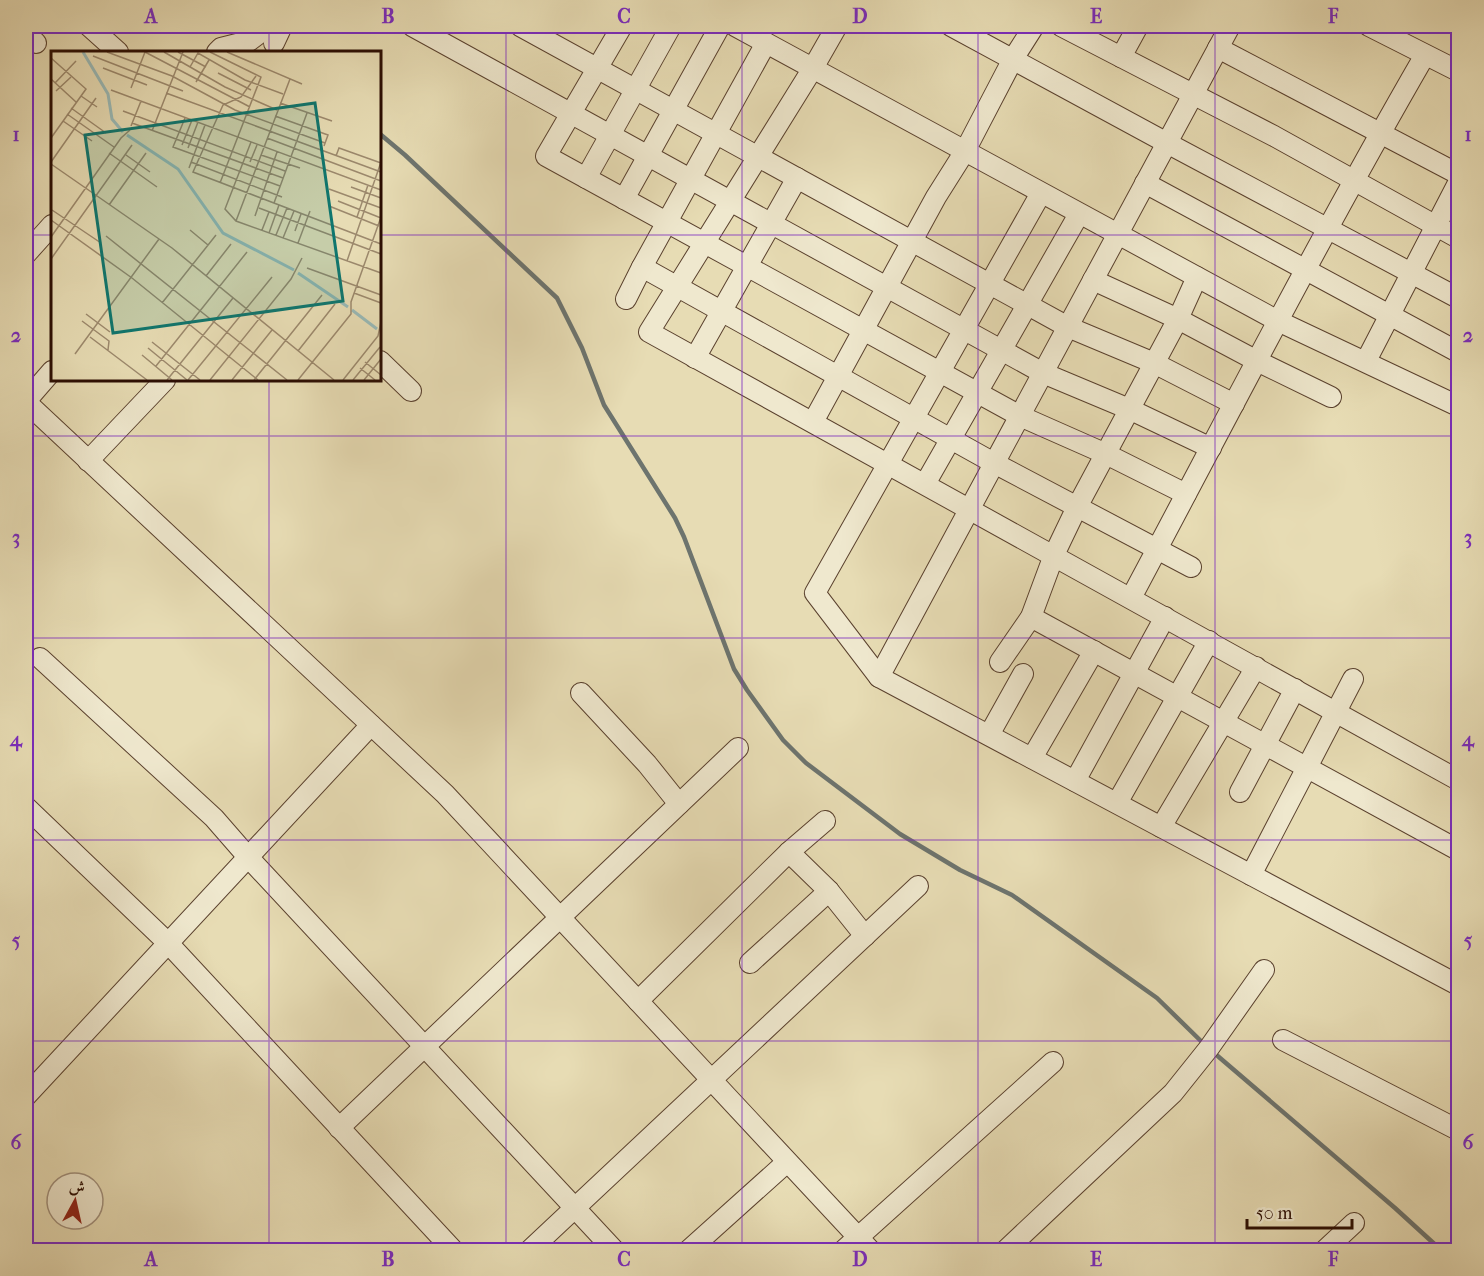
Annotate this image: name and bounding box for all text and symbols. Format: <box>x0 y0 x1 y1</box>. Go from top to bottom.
text: A <box>143 5 159 28</box>
text: B <box>381 5 395 28</box>
text: C <box>617 5 631 28</box>
text: D <box>852 5 868 28</box>
text: E <box>1090 5 1102 28</box>
text: F <box>1327 5 1339 28</box>
inset map <box>51 51 381 381</box>
text: 1 <box>12 123 20 146</box>
text: 1 <box>1464 123 1472 146</box>
text: 2 <box>11 324 21 347</box>
text: 2 <box>1463 324 1473 347</box>
text: 3 <box>12 526 20 549</box>
text: 3 <box>1464 526 1472 549</box>
text: 4 <box>9 728 23 752</box>
text: 4 <box>1461 728 1475 752</box>
text: 5 <box>12 929 21 952</box>
text: 5 <box>1464 929 1473 952</box>
text: 6 <box>11 1131 23 1154</box>
text: 6 <box>1463 1131 1475 1154</box>
north arrow <box>45 1171 105 1231</box>
text: ش <box>68 1176 86 1197</box>
scale bar <box>1247 1192 1352 1230</box>
text: 50 m <box>1256 1203 1293 1224</box>
text: A <box>143 1248 159 1271</box>
text: B <box>381 1248 395 1271</box>
text: C <box>617 1248 631 1271</box>
text: D <box>852 1248 868 1271</box>
text: E <box>1090 1248 1102 1271</box>
text: F <box>1327 1248 1339 1271</box>

